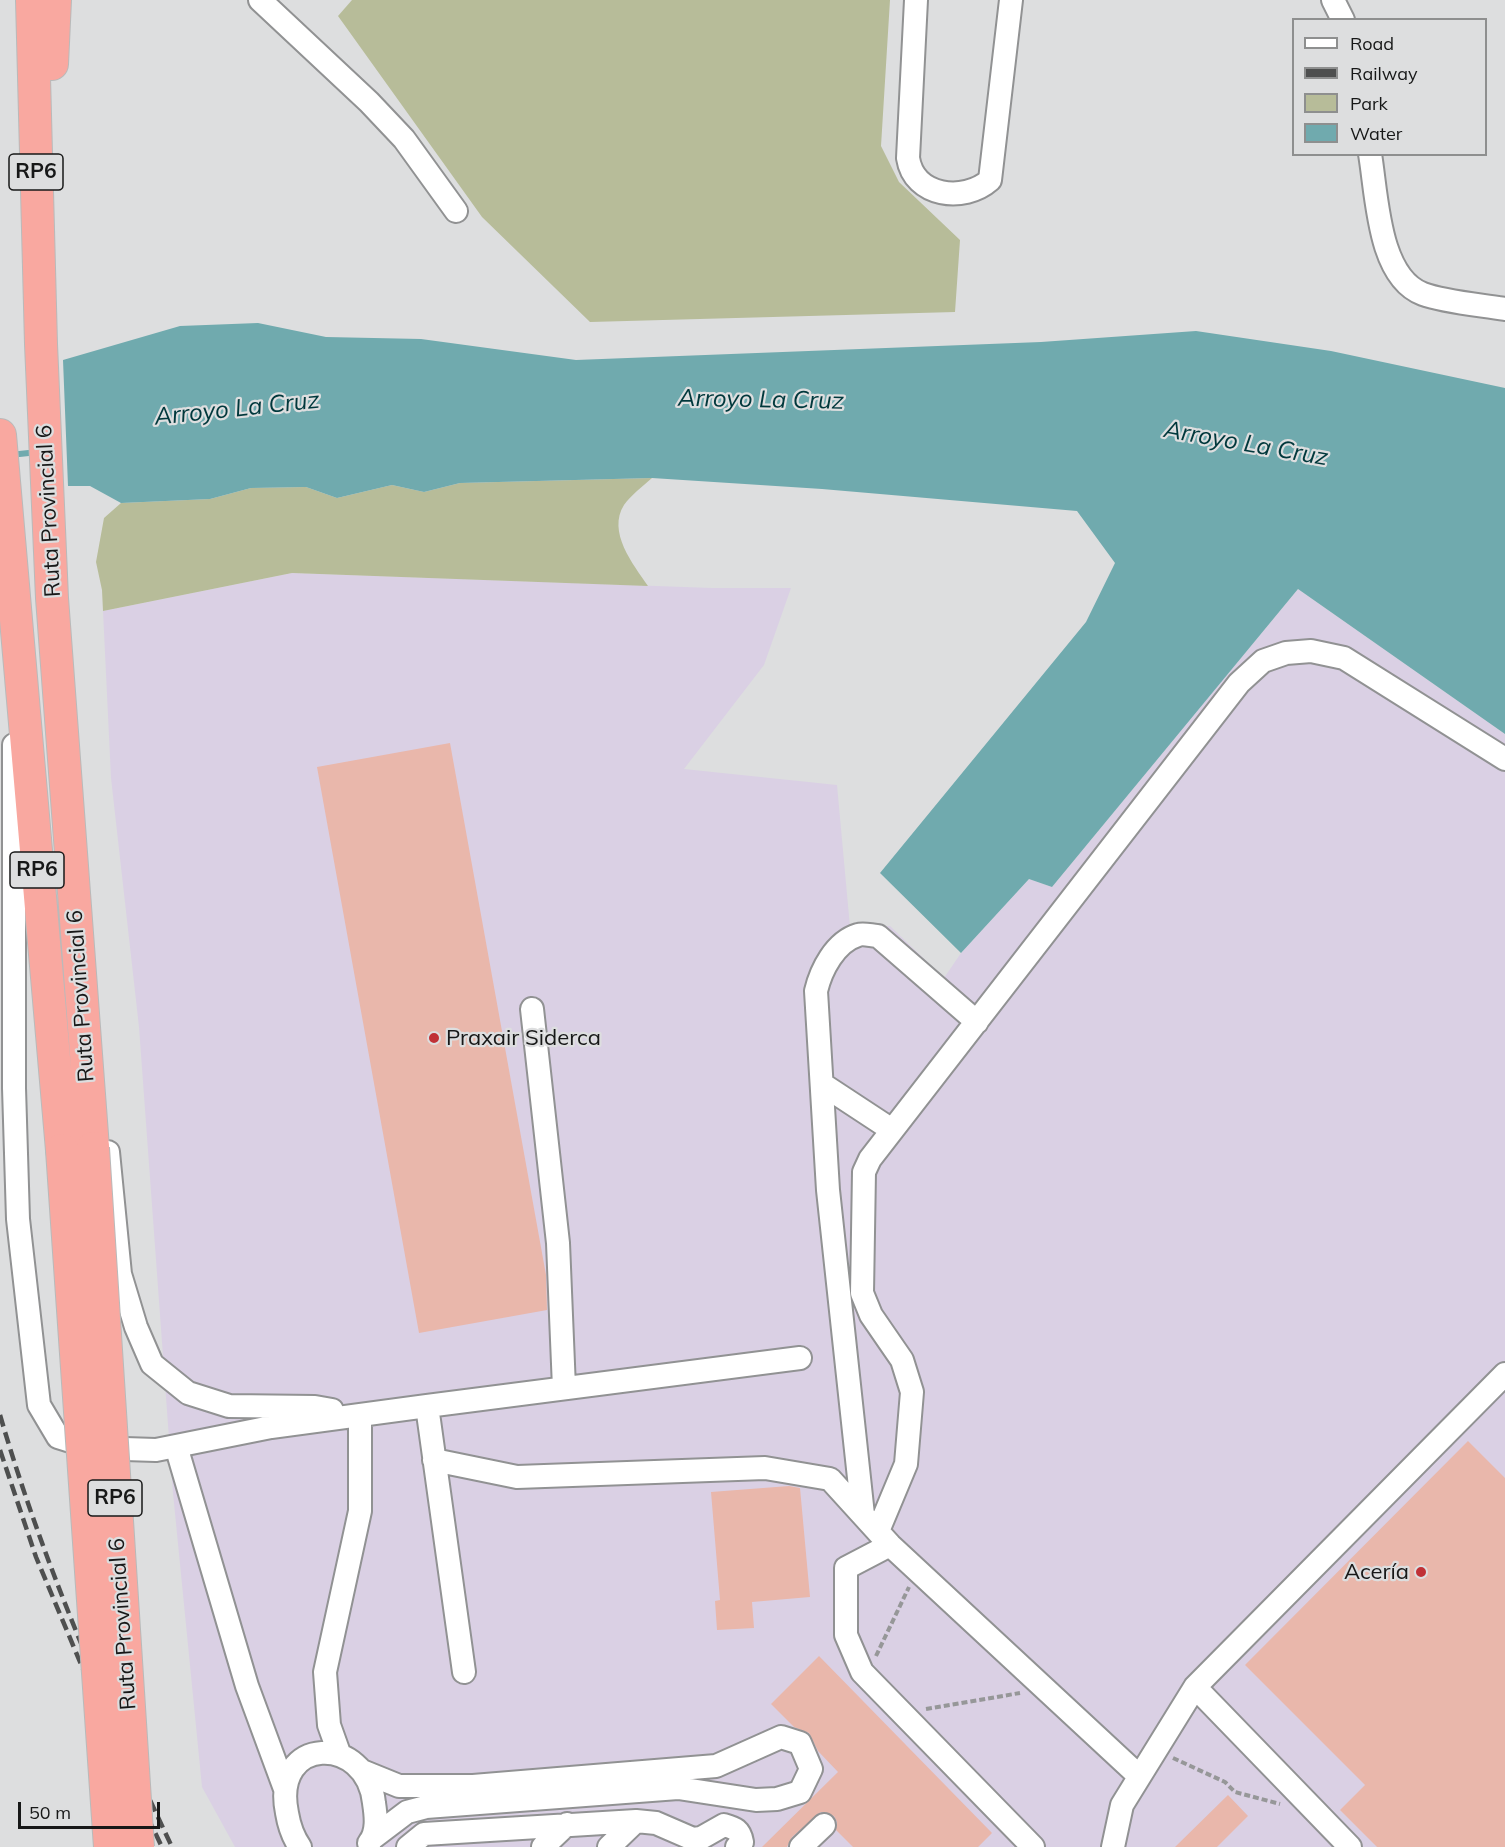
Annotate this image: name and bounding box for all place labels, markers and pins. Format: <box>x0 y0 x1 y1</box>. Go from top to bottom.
place label: Praxair Siderca <box>446 1025 601 1051</box>
marker: Praxair Siderca <box>427 1031 441 1045</box>
place label: Acería <box>1344 1559 1409 1585</box>
marker: Acería <box>1414 1565 1428 1579</box>

